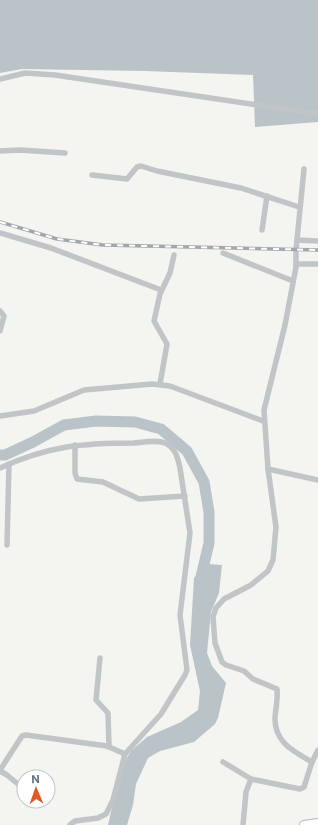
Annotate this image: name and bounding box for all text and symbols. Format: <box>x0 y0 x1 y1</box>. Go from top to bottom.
north arrow <box>16 769 56 809</box>
text: N <box>31 772 40 786</box>

